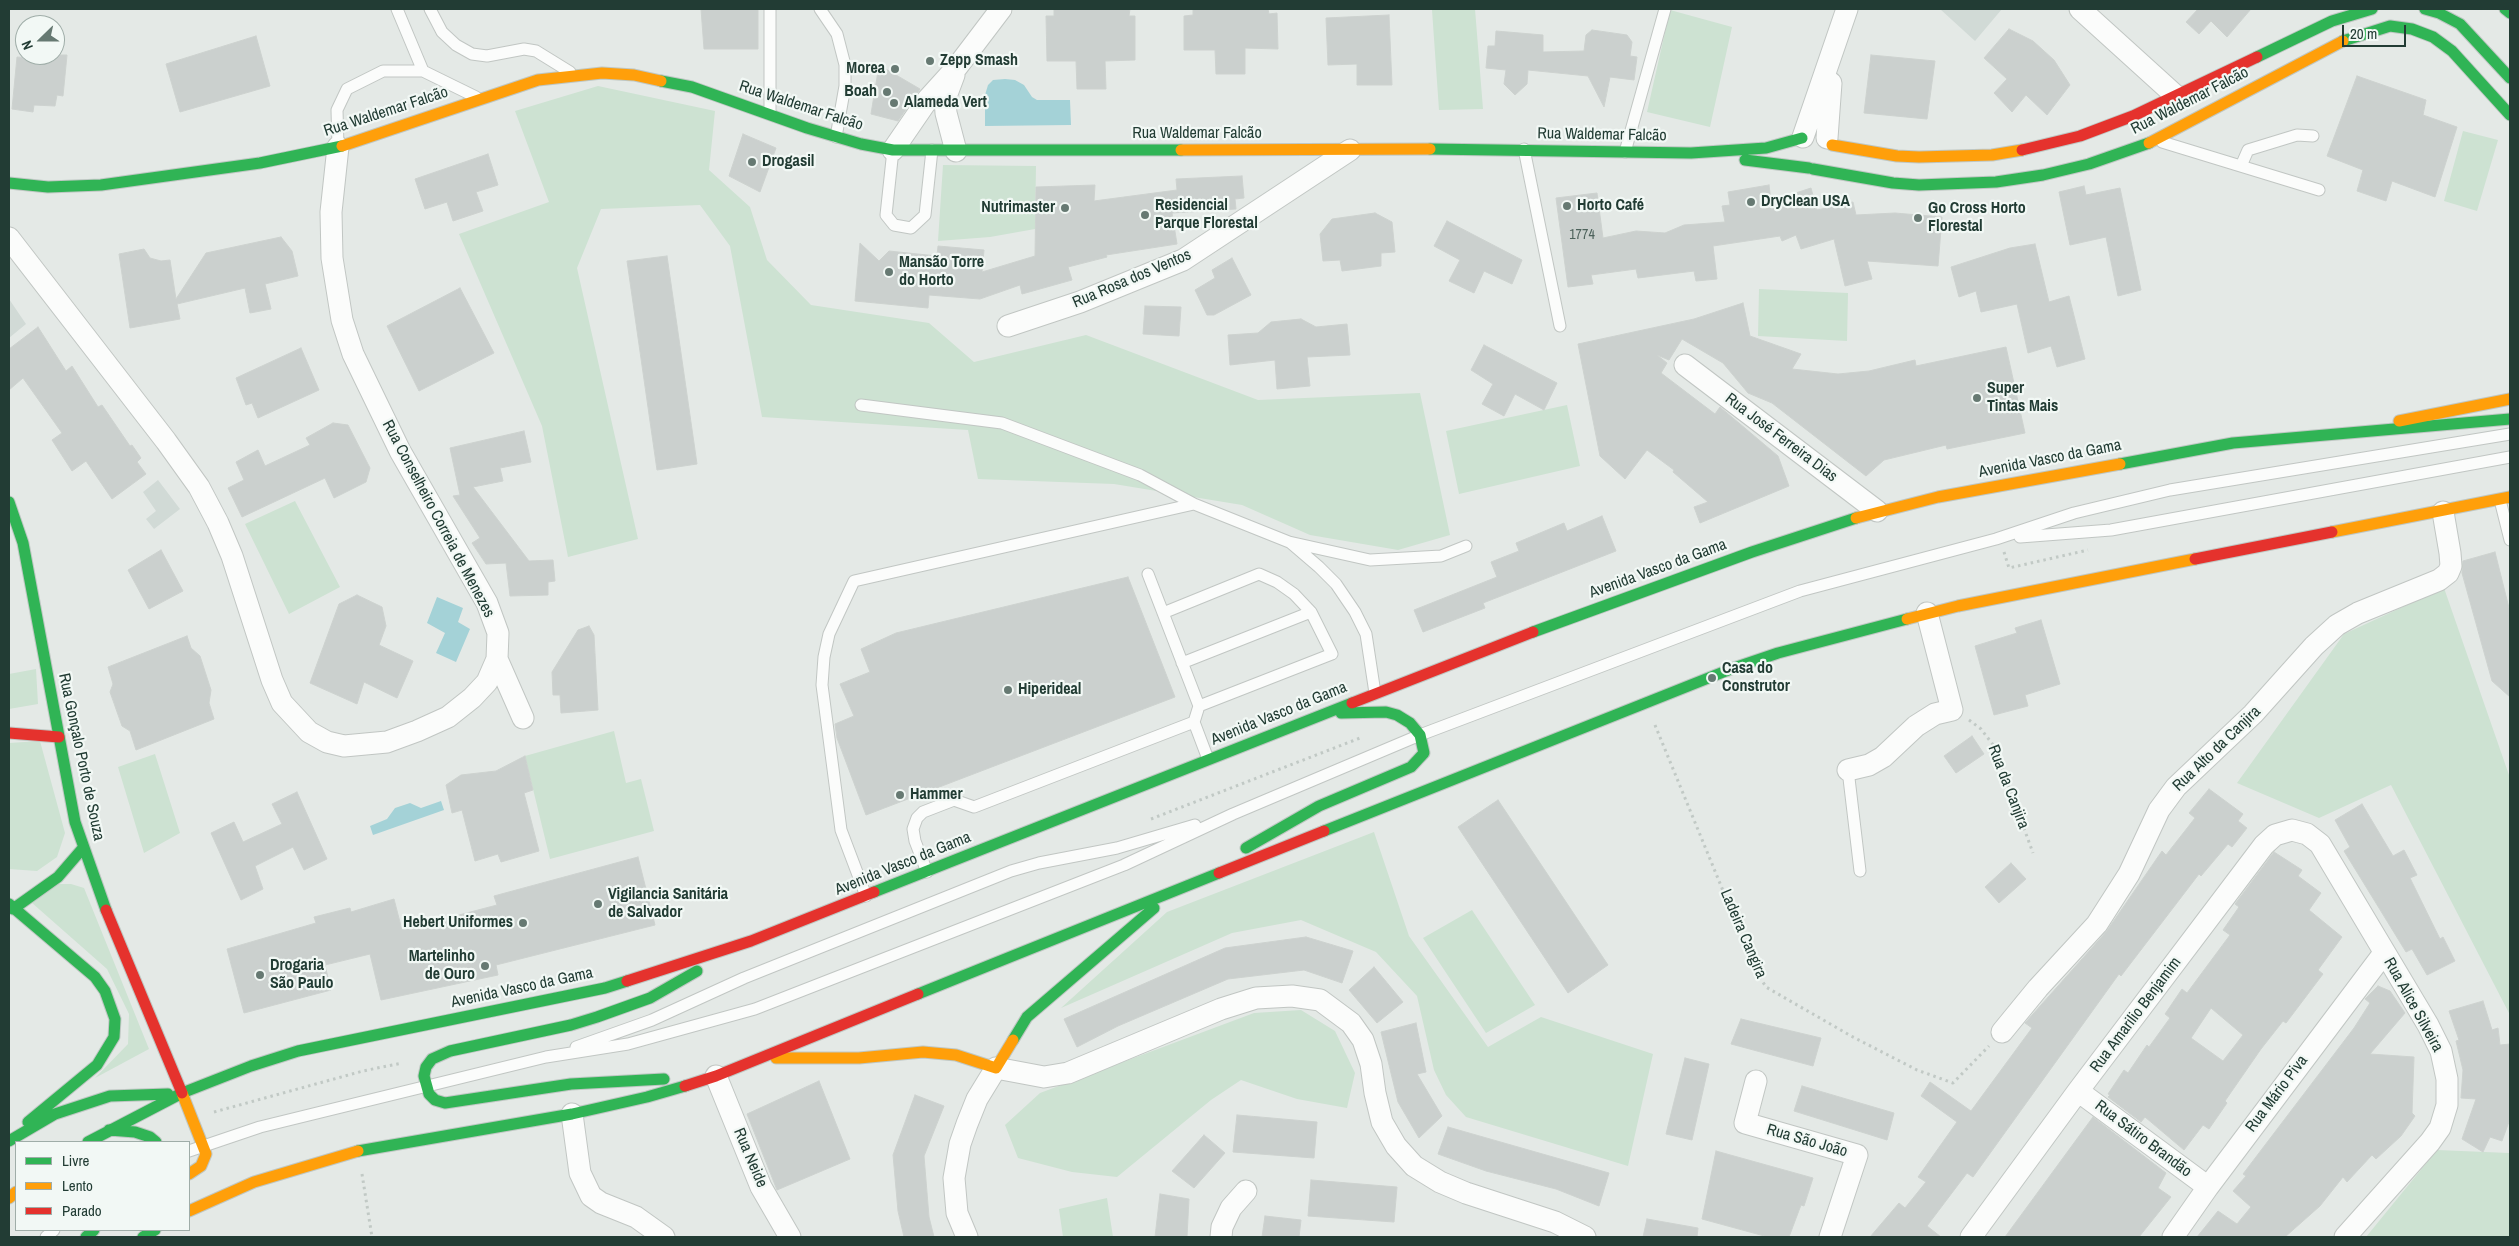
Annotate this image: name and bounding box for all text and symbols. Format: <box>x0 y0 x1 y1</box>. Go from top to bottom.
north arrow <box>15 15 65 65</box>
scale bar <box>2344 15 2408 47</box>
text: 20 m <box>2350 23 2377 44</box>
text: N <box>17 38 37 52</box>
place label: Zepp Smash <box>940 51 1018 71</box>
marker: Zepp Smash <box>924 55 936 67</box>
place label: Morea <box>846 59 885 79</box>
marker: Morea <box>889 63 901 75</box>
street label: Rua Waldemar Falcão <box>2128 63 2252 139</box>
street label: Rua Waldemar Falcão <box>737 77 865 135</box>
place label: Boah <box>844 82 877 102</box>
street label: Rua Waldemar Falcão <box>322 83 450 141</box>
marker: Boah <box>881 86 893 98</box>
place label: Alameda Vert <box>904 93 987 113</box>
marker: Alameda Vert <box>888 97 900 109</box>
street label: Rua Waldemar Falcão <box>1132 124 1262 144</box>
street label: Rua Waldemar Falcão <box>1537 124 1667 146</box>
place label: Drogasil <box>762 152 814 172</box>
marker: Drogasil <box>746 156 758 168</box>
place label: DryClean USA <box>1761 192 1850 212</box>
place label: Residencial Parque Florestal <box>1155 196 1258 234</box>
place label: Horto Café <box>1577 196 1644 216</box>
marker: DryClean USA <box>1745 196 1757 208</box>
place label: Nutrimaster <box>981 198 1055 218</box>
place label: Go Cross Horto Florestal <box>1928 199 2026 237</box>
marker: Horto Café <box>1561 200 1573 212</box>
marker: Nutrimaster <box>1059 202 1071 214</box>
marker: Residencial Parque Florestal <box>1139 209 1151 221</box>
marker: Go Cross Horto Florestal <box>1912 212 1924 224</box>
house number: 1774 <box>1569 227 1595 243</box>
street label: Rua Rosa dos Ventos <box>1070 245 1194 313</box>
place label: Mansão Torre do Horto <box>899 253 984 291</box>
marker: Mansão Torre do Horto <box>883 266 895 278</box>
place label: Super Tintas Mais <box>1987 379 2058 417</box>
street label: Rua José Ferreira Dias <box>1721 389 1841 487</box>
marker: Super Tintas Mais <box>1971 392 1983 404</box>
street label: Rua Conselheiro Correia de Menezes <box>378 417 498 621</box>
street label: Avenida Vasco da Gama <box>1977 436 2123 482</box>
street label: Avenida Vasco da Gama <box>1587 535 1729 603</box>
place label: Casa do Construtor <box>1722 659 1790 697</box>
street label: Rua Gonçalo Porto de Souza <box>54 672 108 842</box>
marker: Casa do Construtor <box>1706 672 1718 684</box>
street label: Avenida Vasco da Gama <box>1208 678 1350 750</box>
place label: Hiperideal <box>1018 680 1081 700</box>
marker: Hiperideal <box>1002 684 1014 696</box>
street label: Rua Alto da Canjira <box>2169 702 2265 796</box>
street label: Rua da Canjira <box>1983 742 2033 832</box>
place label: Hammer <box>910 785 962 805</box>
marker: Hammer <box>894 789 906 801</box>
street label: Avenida Vasco da Gama <box>832 828 974 900</box>
place label: Vigilancia Sanitária de Salvador <box>608 885 728 923</box>
street label: Ladeira Cangira <box>1716 887 1770 981</box>
marker: Vigilancia Sanitária de Salvador <box>592 898 604 910</box>
place label: Hebert Uniformes <box>403 913 513 933</box>
marker: Hebert Uniformes <box>517 917 529 929</box>
place label: Martelinho de Ouro <box>409 947 475 985</box>
street label: Rua Amarilio Benjamim <box>2086 954 2186 1076</box>
street label: Rua Alice Silveira <box>2379 954 2447 1056</box>
place label: Drogaria São Paulo <box>270 956 333 994</box>
marker: Martelinho de Ouro <box>479 960 491 972</box>
street label: Avenida Vasco da Gama <box>449 964 595 1012</box>
marker: Drogaria São Paulo <box>254 969 266 981</box>
street label: Rua Mário Piva <box>2242 1052 2312 1136</box>
street label: Rua Sátiro Brandão <box>2091 1096 2195 1182</box>
street label: Rua São João <box>1764 1120 1850 1162</box>
street label: Rua Neide <box>729 1125 771 1191</box>
legend <box>15 1141 190 1231</box>
text: Livre <box>62 1150 89 1171</box>
text: Lento <box>62 1175 93 1196</box>
text: Parado <box>62 1200 102 1221</box>

